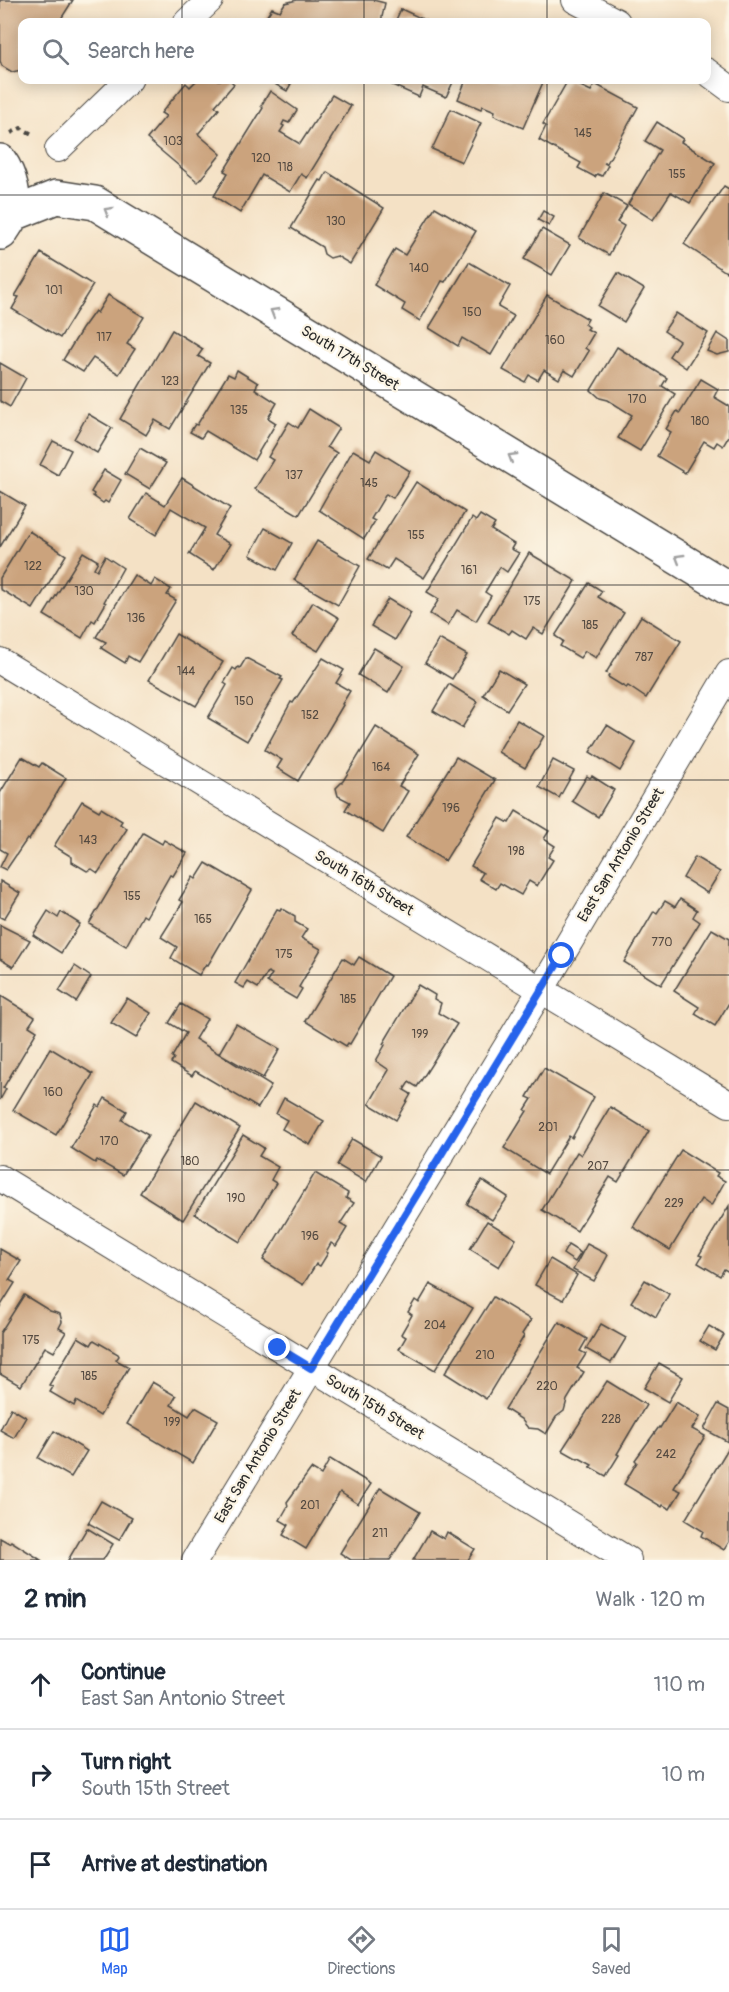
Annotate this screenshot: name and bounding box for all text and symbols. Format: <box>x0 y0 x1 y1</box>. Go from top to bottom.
search box <box>18 18 711 84</box>
icon: search <box>39 35 72 68</box>
text: Search here <box>87 37 194 65</box>
house number: 145 <box>574 126 592 141</box>
house number: 103 <box>163 134 183 149</box>
house number: 120 <box>251 151 271 166</box>
house number: 118 <box>277 160 293 175</box>
house number: 155 <box>668 167 686 182</box>
one-way arrow <box>104 206 114 218</box>
house number: 130 <box>326 214 346 229</box>
house number: 140 <box>409 261 429 276</box>
house number: 101 <box>45 283 63 298</box>
house number: 150 <box>462 305 482 320</box>
one-way arrow <box>270 307 280 319</box>
street label: South 17th Street <box>297 321 403 395</box>
house number: 117 <box>96 330 113 345</box>
house number: 160 <box>545 333 565 348</box>
house number: 123 <box>161 374 179 389</box>
house number: 170 <box>627 392 647 407</box>
house number: 135 <box>230 403 248 418</box>
house number: 180 <box>691 414 709 429</box>
one-way arrow <box>508 453 518 464</box>
house number: 137 <box>285 468 304 483</box>
house number: 145 <box>360 476 378 491</box>
house number: 155 <box>407 528 425 543</box>
one-way arrow <box>675 554 685 566</box>
house number: 122 <box>24 559 42 574</box>
house number: 161 <box>461 563 477 578</box>
house number: 130 <box>74 584 94 599</box>
house number: 175 <box>523 594 541 609</box>
house number: 136 <box>127 611 145 626</box>
house number: 185 <box>581 618 599 633</box>
house number: 787 <box>635 650 654 665</box>
house number: 144 <box>177 664 195 679</box>
house number: 150 <box>234 694 254 709</box>
house number: 152 <box>301 708 319 723</box>
house number: 164 <box>372 760 390 775</box>
street label: East San Antonio Street <box>573 784 669 925</box>
house number: 196 <box>442 801 460 816</box>
house number: 143 <box>79 833 97 848</box>
house number: 198 <box>508 844 524 859</box>
street label: South 16th Street <box>311 846 418 921</box>
house number: 155 <box>123 889 141 904</box>
house number: 165 <box>194 912 212 927</box>
house number: 770 <box>652 935 672 950</box>
route start <box>548 942 574 968</box>
house number: 175 <box>275 947 293 962</box>
house number: 185 <box>339 992 357 1007</box>
house number: 199 <box>411 1027 429 1042</box>
house number: 160 <box>43 1085 63 1100</box>
house number: 201 <box>538 1120 558 1135</box>
house number: 170 <box>99 1134 119 1149</box>
house number: 180 <box>181 1154 199 1169</box>
house number: 207 <box>587 1159 609 1174</box>
house number: 190 <box>226 1191 246 1206</box>
house number: 229 <box>664 1196 684 1211</box>
house number: 196 <box>301 1229 319 1244</box>
house number: 204 <box>424 1318 446 1333</box>
house number: 175 <box>22 1333 40 1348</box>
route end <box>264 1334 290 1360</box>
house number: 210 <box>475 1348 495 1363</box>
house number: 185 <box>80 1369 98 1384</box>
street label: South 15th Street <box>322 1370 429 1444</box>
house number: 220 <box>536 1379 558 1394</box>
street label: East San Antonio Street <box>210 1385 306 1526</box>
house number: 228 <box>601 1412 621 1427</box>
house number: 199 <box>163 1415 181 1430</box>
house number: 242 <box>656 1447 676 1462</box>
house number: 201 <box>300 1498 320 1513</box>
house number: 211 <box>372 1526 388 1541</box>
text: 2 min <box>24 1583 86 1615</box>
text: Walk · 120 m <box>596 1587 705 1612</box>
text: Continue <box>81 1658 165 1686</box>
icon: ahead <box>24 1668 57 1701</box>
text: 110 m <box>654 1672 705 1697</box>
text: East San Antonio Street <box>81 1686 285 1711</box>
text: Turn right <box>81 1748 171 1776</box>
icon: right <box>24 1758 57 1791</box>
text: 10 m <box>661 1762 705 1787</box>
text: South 15th Street <box>81 1776 230 1801</box>
icon: arrive <box>24 1848 57 1881</box>
text: Arrive at destination <box>81 1850 267 1878</box>
tab: Map <box>98 1923 131 1979</box>
tab: Directions <box>327 1923 395 1979</box>
tab: Saved <box>591 1923 631 1979</box>

